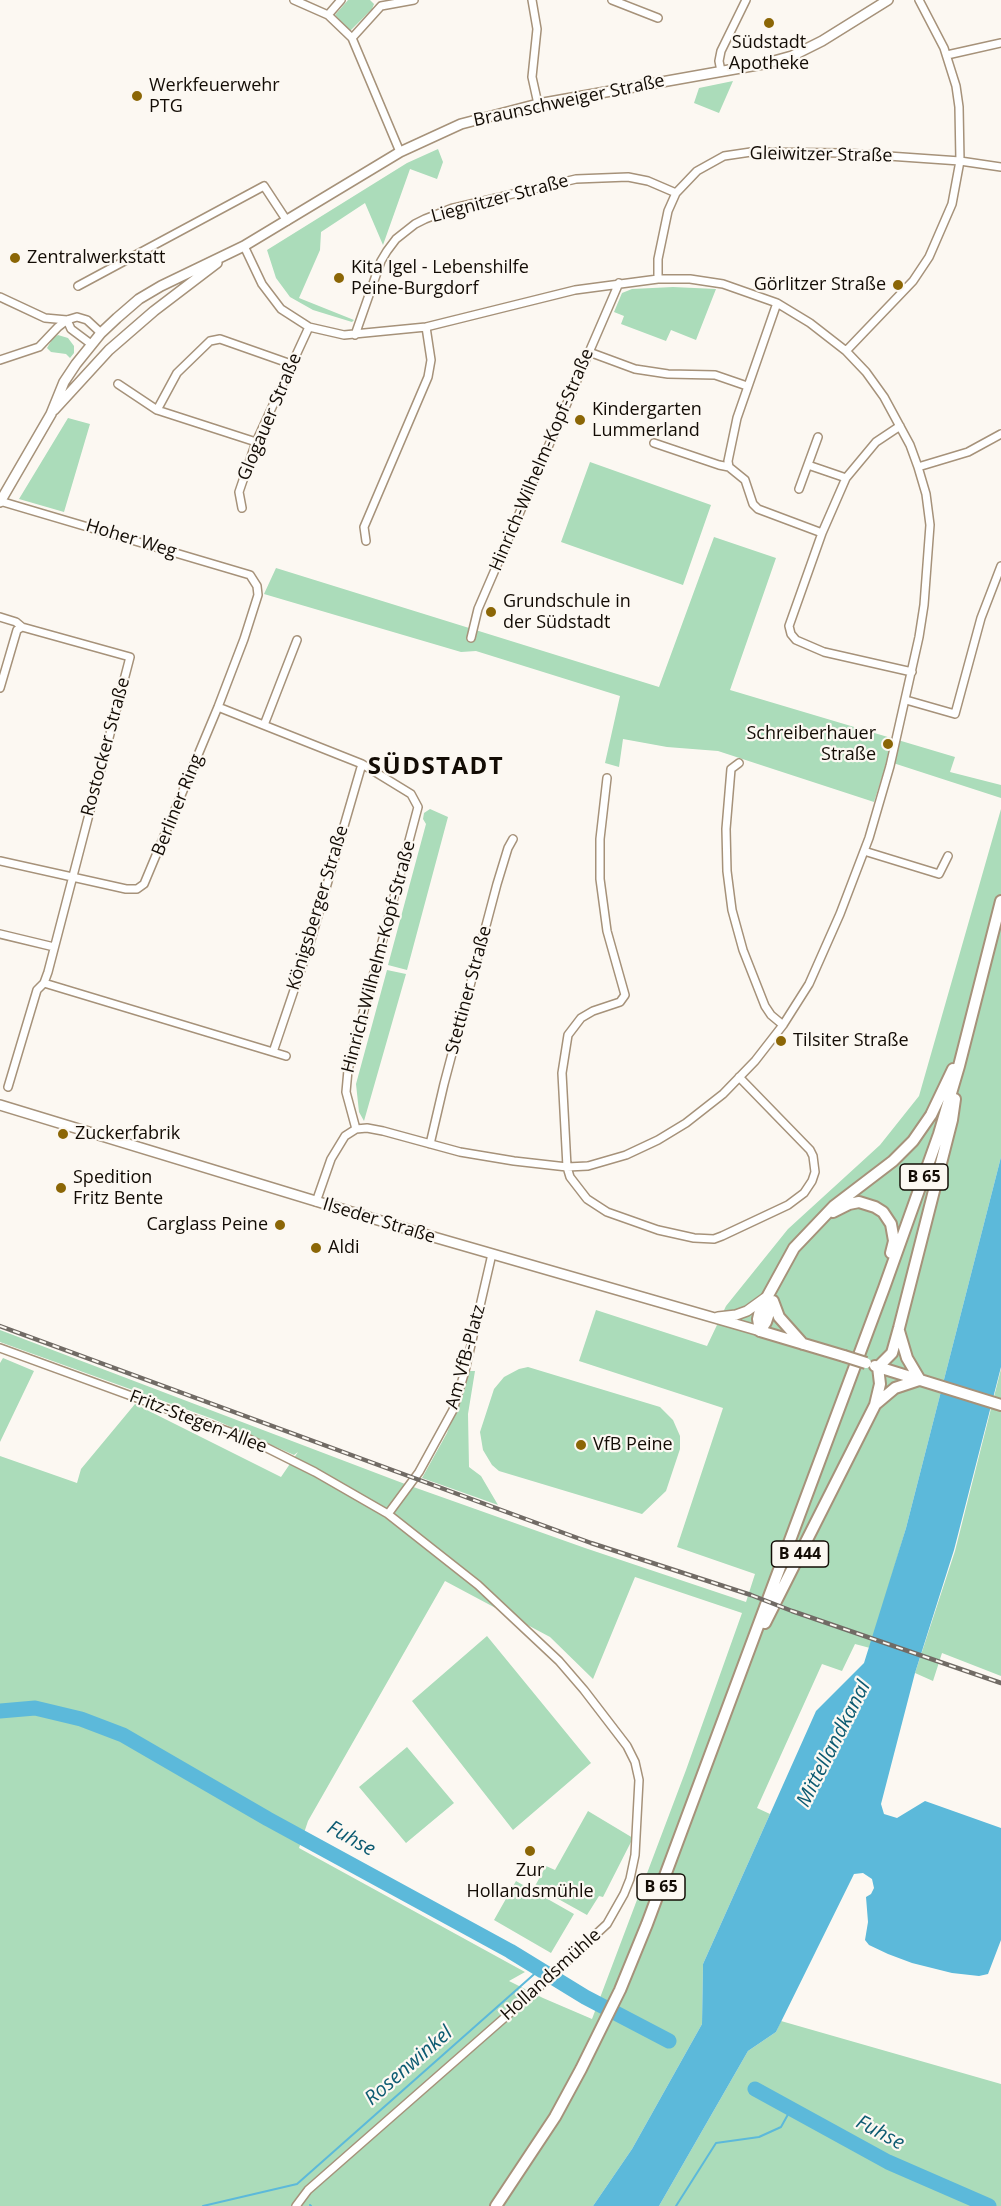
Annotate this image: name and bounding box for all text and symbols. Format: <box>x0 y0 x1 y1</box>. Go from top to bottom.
marker: Südstadt Apotheke <box>762 16 776 30</box>
place label: Südstadt Apotheke <box>729 32 809 74</box>
street label: Braunschweiger Straße <box>471 70 667 132</box>
place label: Werkfeuerwehr PTG <box>149 75 280 118</box>
marker: Werkfeuerwehr PTG <box>130 89 144 103</box>
street label: Gleiwitzer Straße <box>749 143 893 167</box>
street label: Liegnitzer Straße <box>429 170 571 228</box>
place label: Zentralwerkstatt <box>27 247 165 269</box>
marker: Zentralwerkstatt <box>8 251 22 265</box>
place label: Kita Igel - Lebenshilfe Peine-Burgdorf <box>351 257 529 300</box>
marker: Kita Igel - Lebenshilfe Peine-Burgdorf <box>332 271 346 285</box>
place label: Görlitzer Straße <box>754 274 886 296</box>
marker: Görlitzer Straße <box>891 278 905 292</box>
street label: Hinrich-Wilhelm-Kopf-Straße <box>485 345 599 575</box>
street label: Glogauer Straße <box>233 350 307 484</box>
place label: Kindergarten Lummerland <box>592 399 702 442</box>
marker: Kindergarten Lummerland <box>573 413 587 427</box>
street label: Hoher Weg <box>83 515 179 563</box>
place label: Grundschule in der Südstadt <box>503 591 631 634</box>
marker: Grundschule in der Südstadt <box>484 605 498 619</box>
street label: Rostocker Straße <box>77 675 135 819</box>
place label: Schreiberhauer Straße <box>746 723 876 766</box>
marker: Schreiberhauer Straße <box>881 737 895 751</box>
street label: Berliner Ring <box>148 751 208 859</box>
district label: SÜDSTADT <box>368 753 504 781</box>
street label: Königsberger Straße <box>283 823 353 993</box>
street label: Hinrich-Wilhelm-Kopf-Straße <box>338 838 420 1076</box>
street label: Stettiner Straße <box>441 923 497 1057</box>
place label: Tilsiter Straße <box>793 1030 909 1052</box>
marker: Tilsiter Straße <box>774 1034 788 1048</box>
place label: Zuckerfabrik <box>75 1123 180 1145</box>
marker: Zuckerfabrik <box>56 1127 70 1141</box>
road number: B 65 <box>900 1164 948 1190</box>
place label: Spedition Fritz Bente <box>73 1167 163 1210</box>
marker: Spedition Fritz Bente <box>54 1181 68 1195</box>
street label: Ilseder Straße <box>320 1194 438 1248</box>
place label: Carglass Peine <box>147 1214 268 1236</box>
marker: Carglass Peine <box>273 1218 287 1232</box>
place label: Aldi <box>328 1237 359 1259</box>
marker: Aldi <box>309 1241 323 1255</box>
street label: Am VfB-Platz <box>442 1302 490 1412</box>
street label: Fritz-Stegen-Allee <box>126 1386 270 1458</box>
place label: VfB Peine <box>593 1434 673 1456</box>
marker: VfB Peine <box>574 1438 588 1452</box>
road number: B 444 <box>772 1541 828 1567</box>
water label: Mittellandkanal <box>792 1677 876 1811</box>
water label: Fuhse <box>323 1816 379 1862</box>
marker: Zur Hollandsmühle <box>523 1844 537 1858</box>
place label: Zur Hollandsmühle <box>466 1860 594 1902</box>
road number: B 65 <box>637 1874 685 1900</box>
street label: Hollandsmühle <box>497 1924 605 2026</box>
water label: Rosenwinkel <box>360 2021 458 2111</box>
water label: Fuhse <box>852 2110 908 2156</box>

